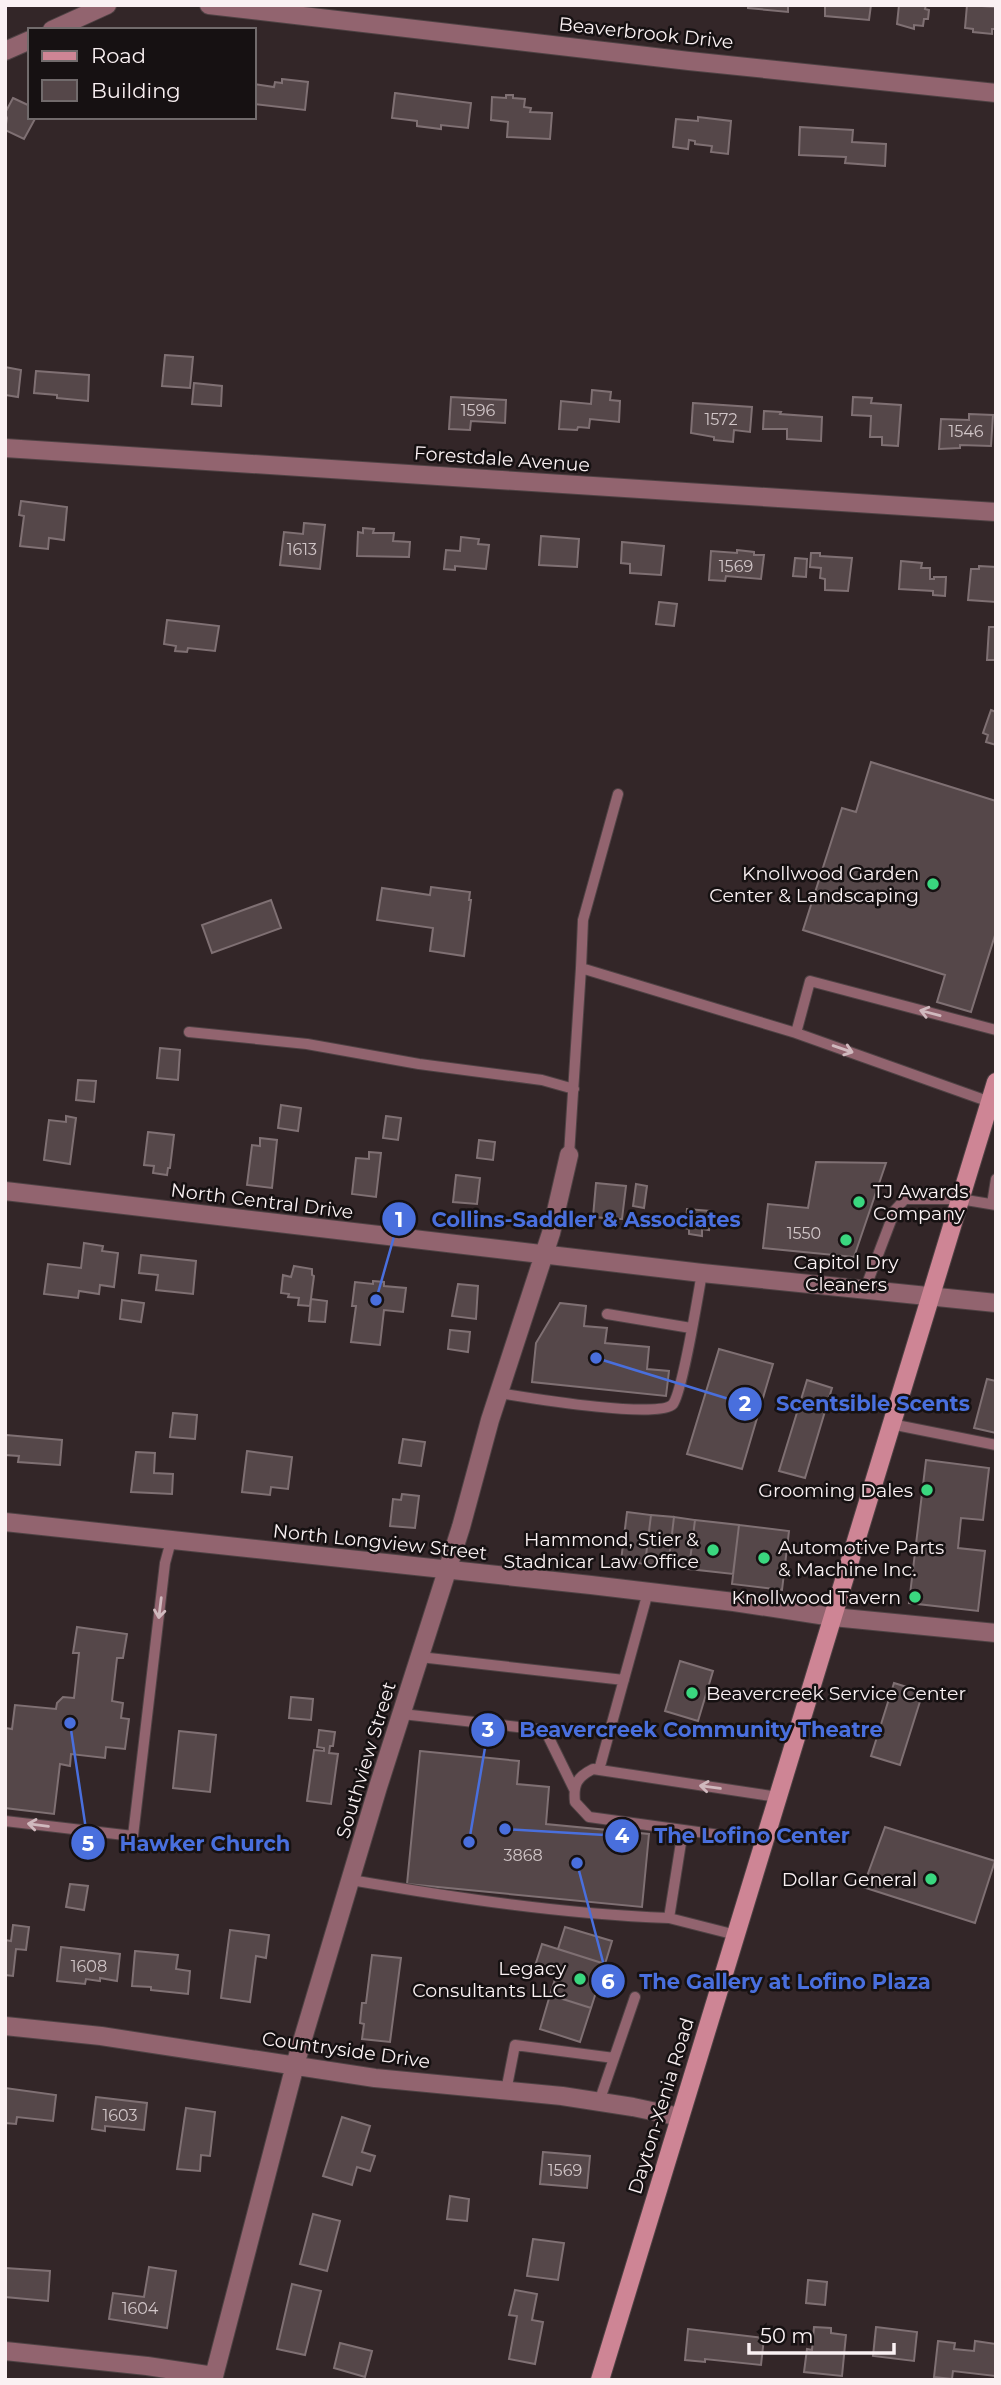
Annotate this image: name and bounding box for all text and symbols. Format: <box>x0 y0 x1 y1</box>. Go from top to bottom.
street label: Beaverbrook Drive <box>557 12 735 54</box>
legend <box>28 28 256 119</box>
text: Road <box>91 43 146 68</box>
text: Building <box>91 78 181 103</box>
house number: 1596 <box>461 401 495 420</box>
house number: 1572 <box>704 410 738 429</box>
house number: 1546 <box>948 422 984 441</box>
street label: Forestdale Avenue <box>413 441 591 477</box>
house number: 1613 <box>287 540 317 559</box>
house number: 1569 <box>719 557 753 576</box>
place label: Knollwood Garden Center & Landscaping <box>709 862 919 907</box>
marker: Knollwood Garden Center & Landscaping <box>925 876 941 892</box>
one-way arrow <box>919 1005 941 1018</box>
one-way arrow <box>832 1044 854 1056</box>
street label: North Central Drive <box>169 1178 355 1224</box>
place label: TJ Awards Company <box>873 1180 968 1225</box>
marker: TJ Awards Company <box>851 1194 867 1210</box>
callout: Collins-Saddler & Associates <box>382 1198 754 1240</box>
text: 1 <box>395 1207 403 1232</box>
text: Collins-Saddler & Associates <box>431 1207 741 1232</box>
house number: 1550 <box>787 1224 821 1243</box>
marker: Capitol Dry Cleaners <box>838 1232 854 1248</box>
place label: Capitol Dry Cleaners <box>793 1251 899 1296</box>
callout: Scentsible Scents <box>728 1383 984 1425</box>
text: 2 <box>739 1391 751 1416</box>
text: Scentsible Scents <box>776 1391 970 1416</box>
place label: Grooming Dales <box>758 1479 913 1502</box>
marker: Grooming Dales <box>919 1482 935 1498</box>
street label: North Longview Street <box>272 1519 489 1565</box>
place label: Hammond, Stier & Stadnicar Law Office <box>504 1528 699 1573</box>
place label: Automotive Parts & Machine Inc. <box>778 1536 944 1581</box>
marker: Hammond, Stier & Stadnicar Law Office <box>705 1542 721 1558</box>
marker: Automotive Parts & Machine Inc. <box>756 1550 772 1566</box>
place label: Knollwood Tavern <box>731 1586 901 1609</box>
marker: Knollwood Tavern <box>907 1589 923 1605</box>
one-way arrow <box>154 1596 167 1619</box>
street label: Southview Street <box>331 1679 401 1841</box>
place label: Beavercreek Service Center <box>706 1682 966 1705</box>
marker: Beavercreek Service Center <box>684 1685 700 1701</box>
callout: Beavercreek Community Theatre <box>470 1709 897 1751</box>
text: 3 <box>481 1717 494 1742</box>
text: Beavercreek Community Theatre <box>519 1717 883 1742</box>
one-way arrow <box>699 1780 722 1793</box>
callout: The Lofino Center <box>605 1815 863 1857</box>
one-way arrow <box>27 1818 49 1831</box>
callout: Hawker Church <box>71 1822 304 1864</box>
text: 4 <box>615 1823 630 1848</box>
text: The Lofino Center <box>654 1823 850 1848</box>
text: 5 <box>82 1831 94 1856</box>
text: Hawker Church <box>120 1831 290 1856</box>
house number: 3868 <box>503 1846 543 1865</box>
place label: Dollar General <box>782 1868 917 1891</box>
marker: Dollar General <box>923 1871 939 1887</box>
house number: 1608 <box>71 1957 107 1976</box>
place label: Legacy Consultants LLC <box>412 1957 567 2002</box>
callout: The Gallery at Lofino Plaza <box>590 1960 945 2002</box>
text: 6 <box>601 1969 615 1994</box>
text: The Gallery at Lofino Plaza <box>639 1969 931 1994</box>
marker: Legacy Consultants LLC <box>572 1971 588 1987</box>
street label: Dayton-Xenia Road <box>623 2015 699 2197</box>
street label: Countryside Drive <box>260 2027 432 2073</box>
house number: 1603 <box>103 2106 137 2125</box>
house number: 1569 <box>548 2161 582 2180</box>
house number: 1604 <box>122 2299 159 2318</box>
scale bar <box>749 2312 894 2356</box>
text: 50 m <box>760 2323 814 2348</box>

